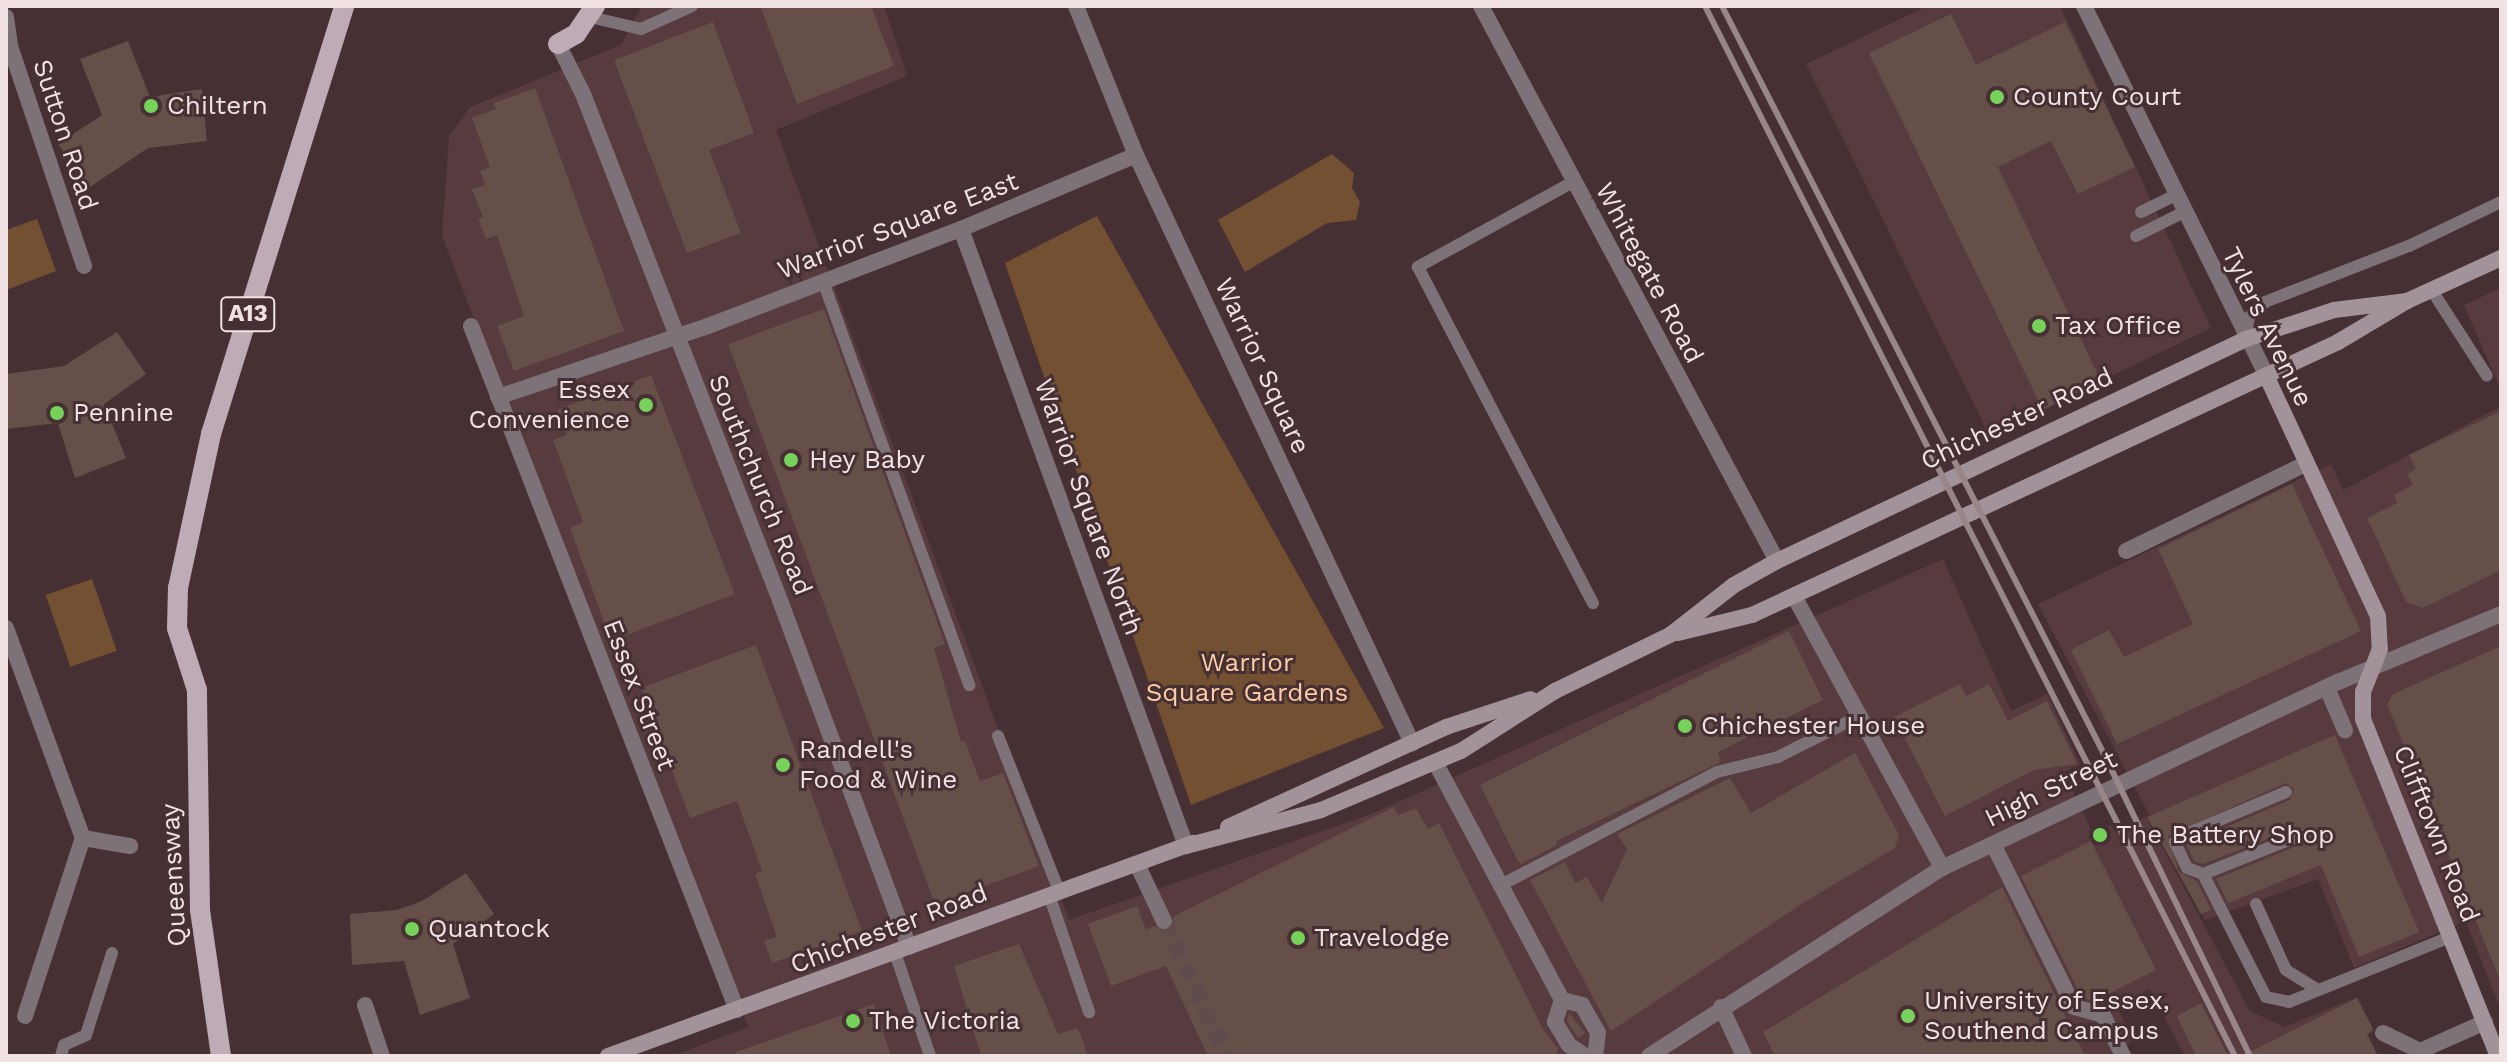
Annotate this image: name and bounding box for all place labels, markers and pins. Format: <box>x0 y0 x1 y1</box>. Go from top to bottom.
place label: County Court <box>2013 81 2182 113</box>
marker: County Court <box>1988 88 2006 106</box>
place label: Chiltern <box>167 90 268 122</box>
marker: Chiltern <box>142 97 160 115</box>
place label: Tax Office <box>2055 310 2182 342</box>
marker: Tax Office <box>2030 317 2048 335</box>
place label: Essex Convenience <box>469 374 630 436</box>
marker: Essex Convenience <box>637 396 655 414</box>
place label: Pennine <box>73 397 174 429</box>
marker: Pennine <box>48 404 66 422</box>
place label: Hey Baby <box>809 444 926 476</box>
marker: Hey Baby <box>780 449 802 471</box>
place label: Chichester House <box>1701 710 1926 742</box>
marker: Chichester House <box>1676 717 1694 735</box>
place label: Randell's Food & Wine <box>799 734 958 796</box>
marker: Randell's Food & Wine <box>774 756 792 774</box>
place label: The Battery Shop <box>2116 819 2335 851</box>
marker: The Battery Shop <box>2091 826 2109 844</box>
place label: Quantock <box>428 913 550 945</box>
marker: Quantock <box>403 920 421 938</box>
place label: Travelodge <box>1314 922 1450 954</box>
marker: Travelodge <box>1289 929 1307 947</box>
place label: University of Essex, Southend Campus <box>1924 985 2171 1046</box>
place label: The Victoria <box>869 1005 1021 1037</box>
marker: University of Essex, Southend Campus <box>1899 1007 1917 1025</box>
marker: The Victoria <box>844 1012 862 1030</box>

